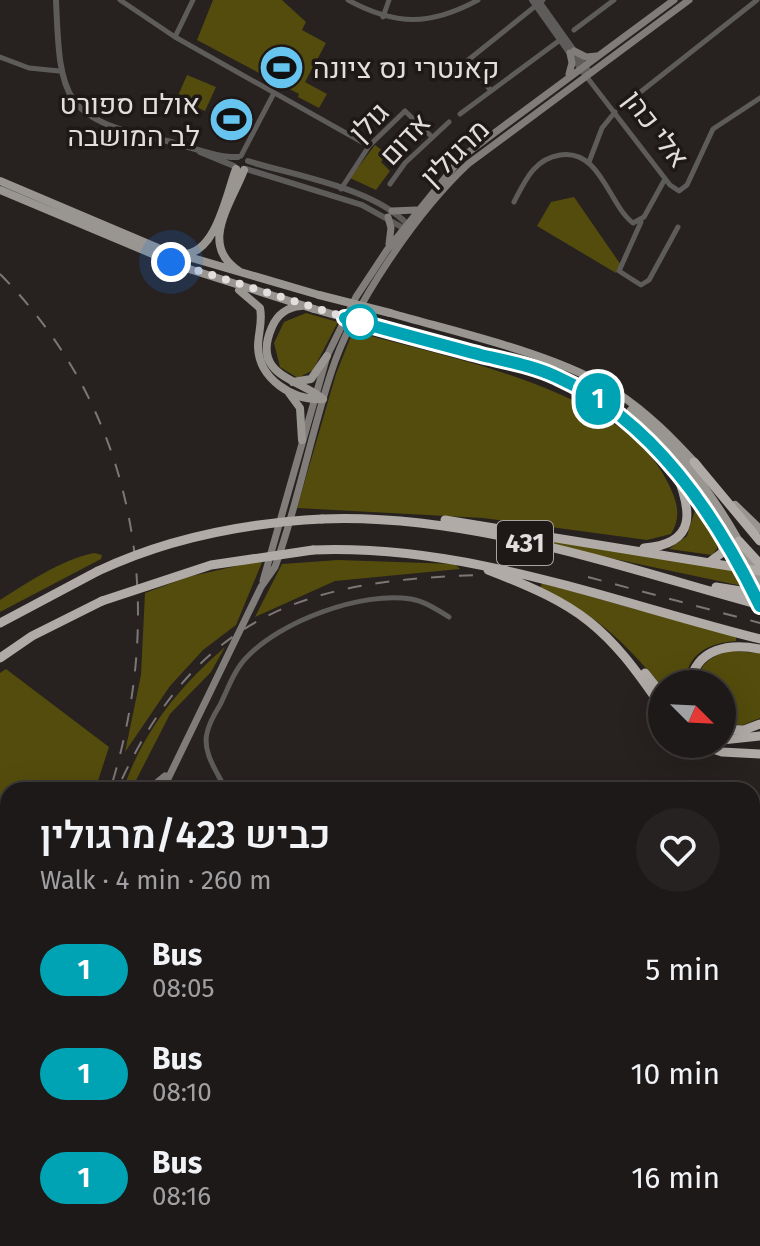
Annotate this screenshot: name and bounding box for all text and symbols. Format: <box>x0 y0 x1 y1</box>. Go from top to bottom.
sports icon: קאנטרי נס ציונה <box>258 44 306 92</box>
place label: קאנטרי נס ציונה <box>313 52 499 85</box>
street label: אלי כהן <box>616 84 696 174</box>
place label: אולם ספורט לב המושבה <box>60 88 200 153</box>
sports icon: אולם ספורט לב המושבה <box>207 96 255 144</box>
street label: גולן <box>343 96 395 148</box>
street label: אדום <box>373 106 437 172</box>
street label: מרגולין <box>414 113 496 193</box>
your location <box>151 242 191 282</box>
unlabelled marker <box>343 305 377 339</box>
line badge: 1 <box>572 373 624 425</box>
text: 1 <box>592 382 605 415</box>
road number: 431 <box>497 521 553 565</box>
north arrow <box>648 670 736 758</box>
map controls <box>648 670 736 758</box>
button: heart <box>636 808 720 892</box>
text: כביש 423/מרגולין <box>40 812 330 858</box>
text: Walk · 4 min · 260 m <box>40 865 272 896</box>
text: Bus <box>152 937 202 973</box>
text: 5 min <box>645 952 720 988</box>
text: 1 <box>78 953 91 986</box>
text: 08:05 <box>152 973 215 1004</box>
text: Bus <box>152 1041 202 1077</box>
text: 10 min <box>631 1056 720 1092</box>
text: 1 <box>78 1057 91 1090</box>
text: 08:10 <box>152 1077 212 1108</box>
text: Bus <box>152 1145 202 1181</box>
text: 16 min <box>631 1160 720 1196</box>
text: 1 <box>78 1161 91 1194</box>
text: 08:16 <box>152 1181 211 1212</box>

